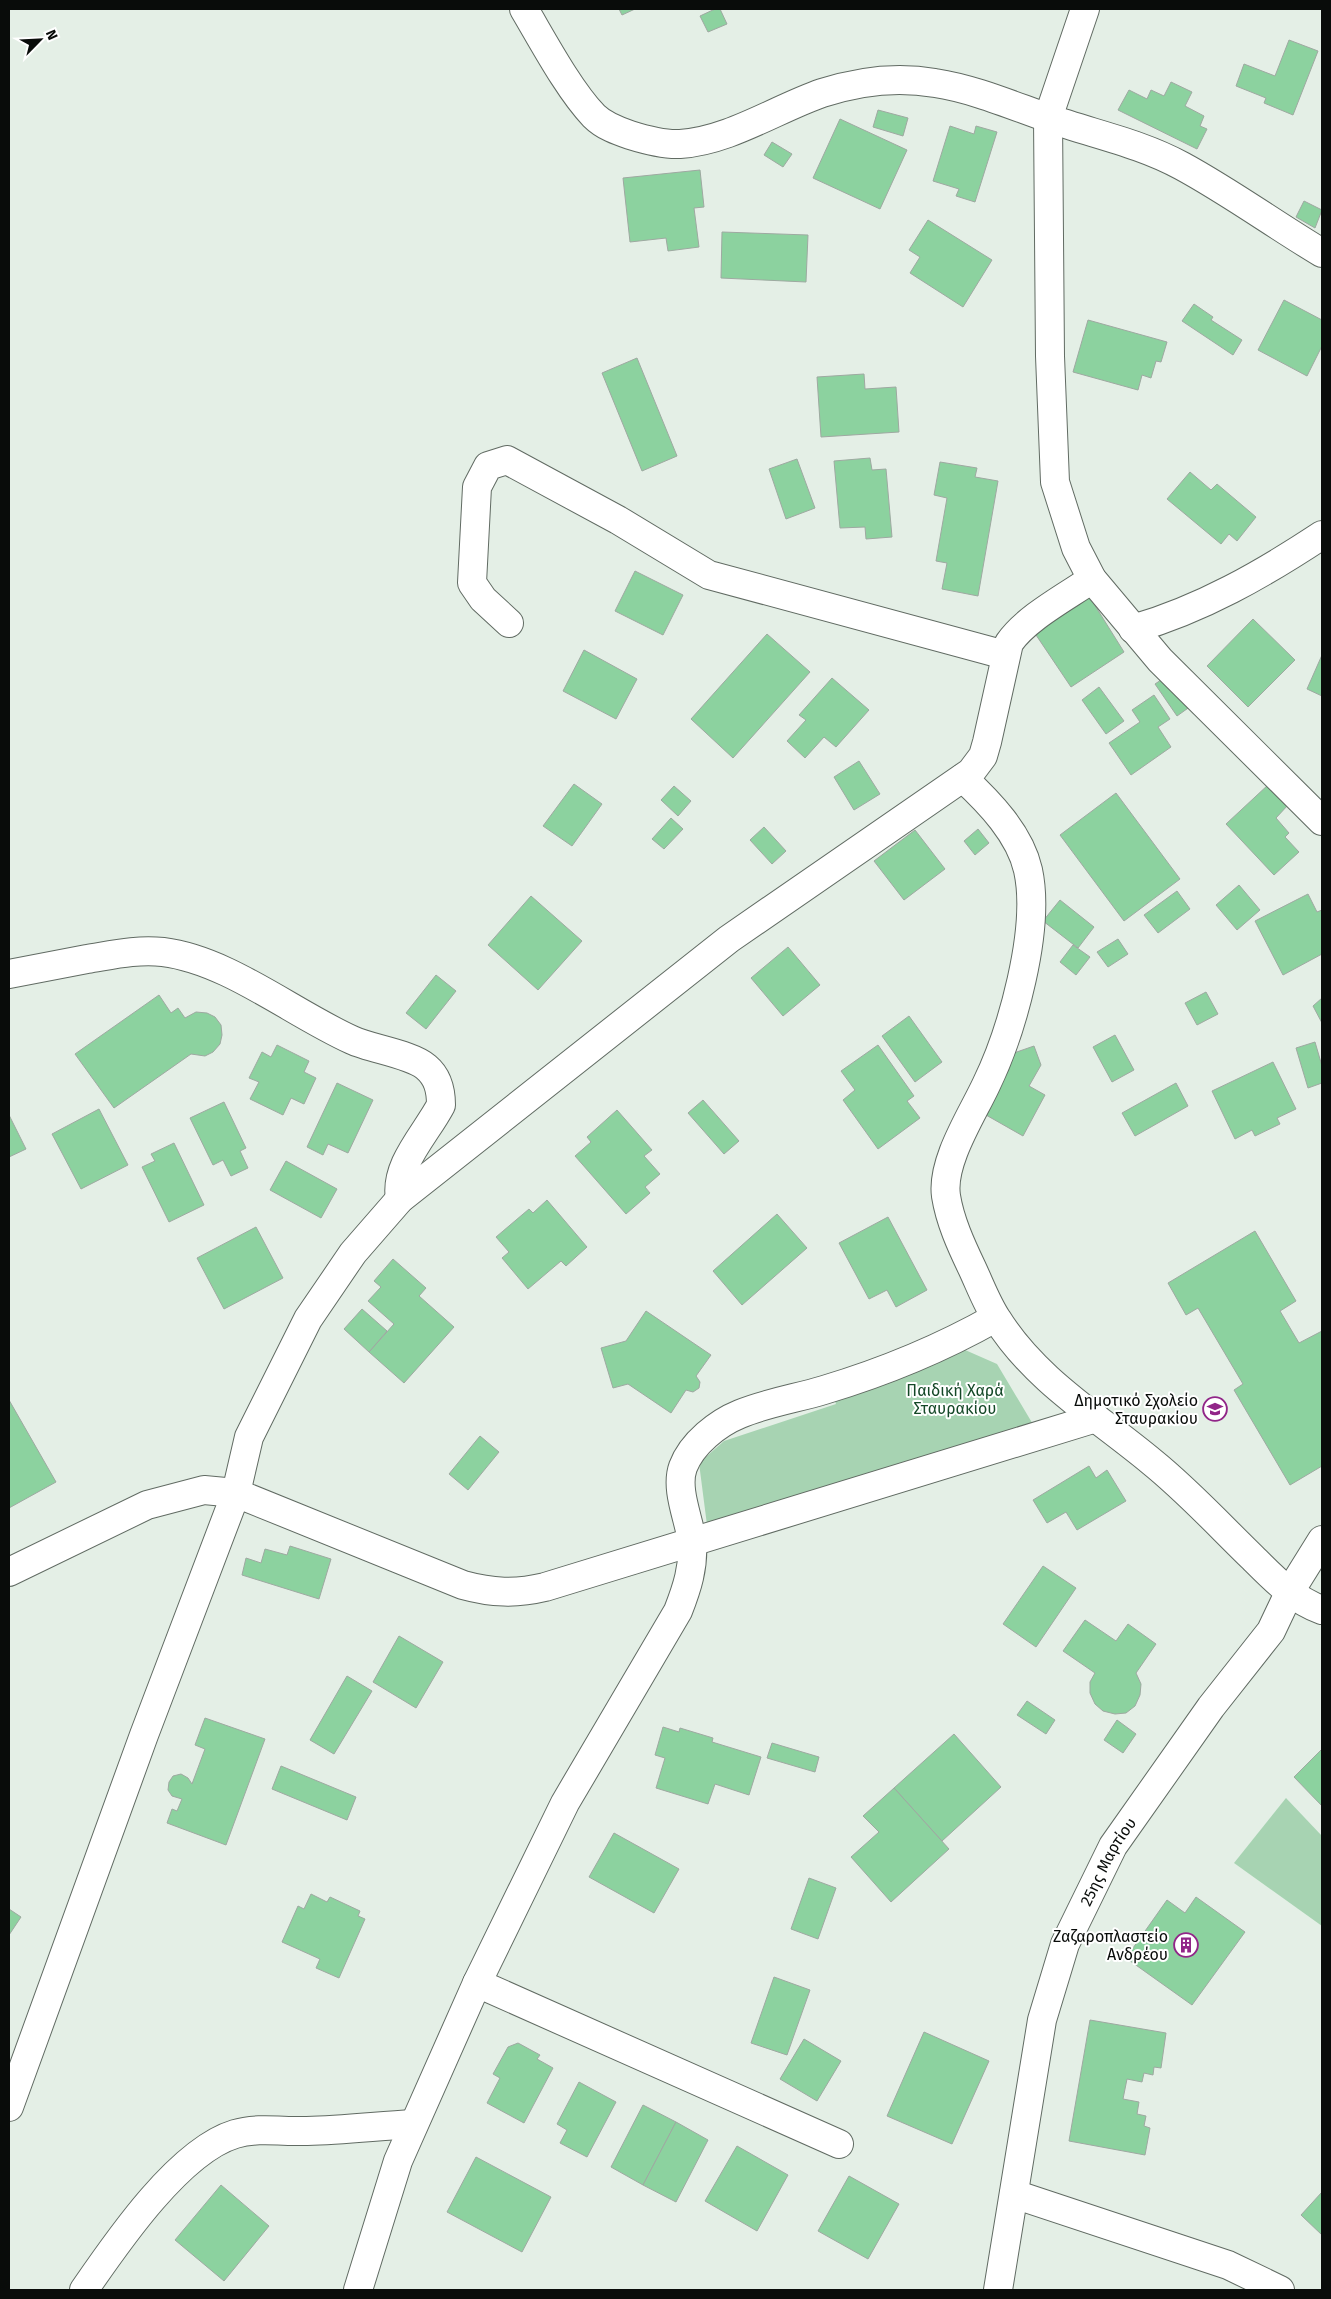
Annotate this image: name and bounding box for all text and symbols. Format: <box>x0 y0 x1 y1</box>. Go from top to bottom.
north arrow <box>15 15 65 65</box>
text: N <box>42 27 61 43</box>
park label: Παιδική Χαρά Σταυρακίου <box>906 1381 1004 1418</box>
place label: Δημοτικό Σχολείο Σταυρακίου <box>1074 1391 1198 1428</box>
school or university icon: Δημοτικό Σχολείο Σταυρακίου <box>1202 1396 1228 1422</box>
street label: 25ης Μαρτίου <box>1076 1814 1140 1909</box>
place label: Ζαζαροπλαστείο Ανδρέου <box>1053 1927 1168 1964</box>
building icon: Ζαζαροπλαστείο Ανδρέου <box>1173 1932 1199 1958</box>

